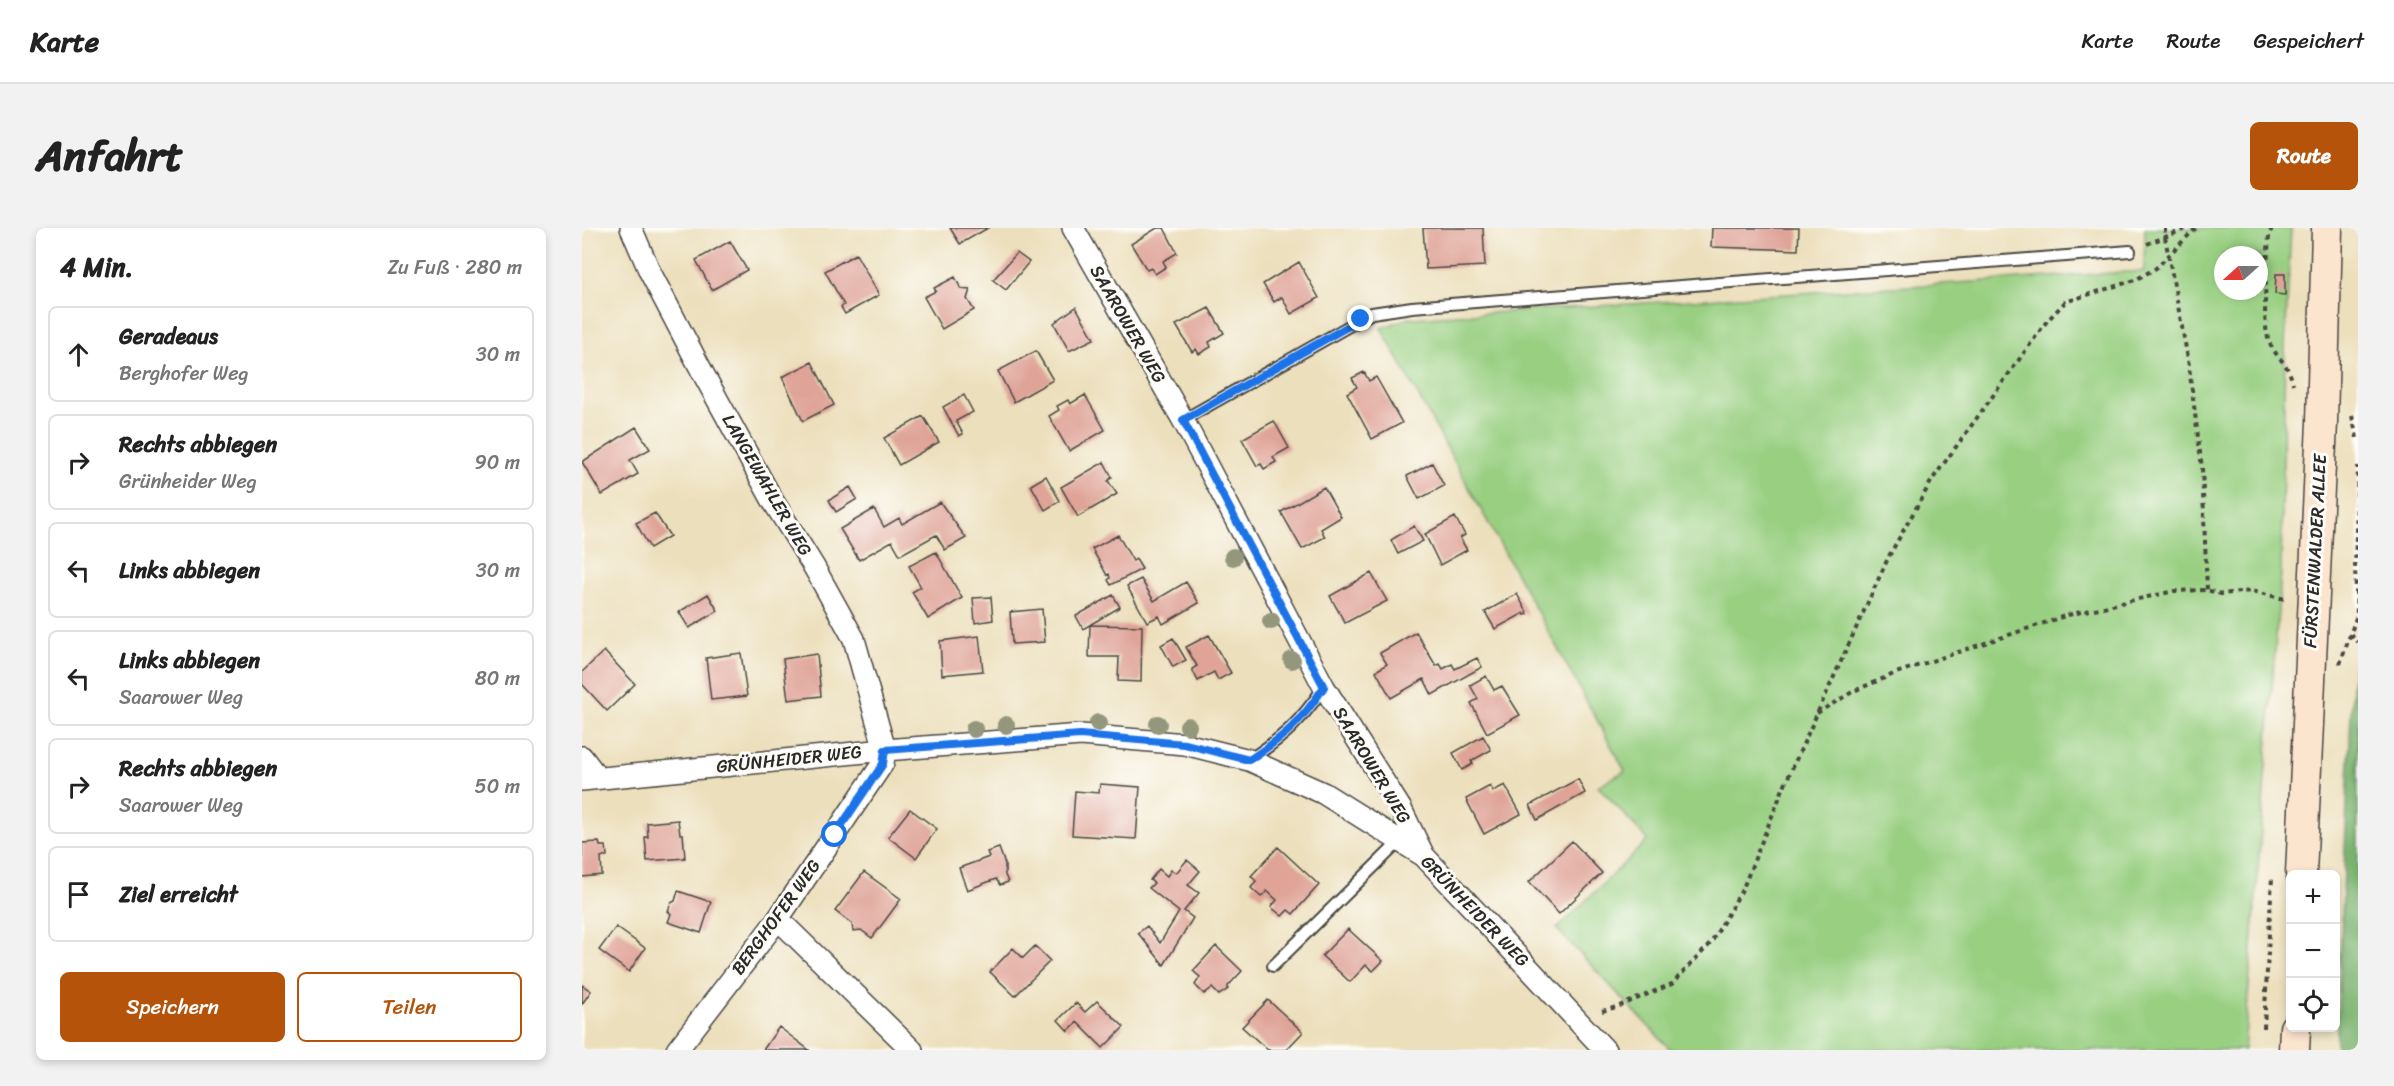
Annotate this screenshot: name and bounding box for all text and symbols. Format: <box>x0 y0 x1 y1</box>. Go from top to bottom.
text: Karte <box>30 17 99 66</box>
text: Karte <box>2082 22 2133 60</box>
text: Route <box>2166 22 2220 60</box>
text: Gespeichert <box>2253 22 2364 60</box>
text: Anfahrt <box>36 119 183 193</box>
button: Route <box>2250 122 2358 190</box>
text: 4 Min. <box>60 244 133 290</box>
north arrow <box>2214 246 2268 300</box>
text: Zu Fuß · 280 m <box>387 250 522 285</box>
street label: SAAROWER WEG <box>1081 259 1175 389</box>
route end <box>1347 305 1373 331</box>
text: Geradeaus <box>119 317 218 356</box>
text: 30 m <box>476 337 520 372</box>
icon: ahead <box>62 338 95 371</box>
text: Berghofer Weg <box>119 356 249 391</box>
street label: LANGEWAHLER WEG <box>713 408 821 562</box>
text: Rechts abbiegen <box>119 425 277 464</box>
text: 90 m <box>475 445 520 480</box>
icon: right <box>62 446 95 479</box>
street label: FÜRSTENWALDER ALLEE <box>2294 452 2336 649</box>
text: Grünheider Weg <box>119 464 257 499</box>
text: Links abbiegen <box>119 551 260 590</box>
text: 30 m <box>476 553 520 588</box>
icon: left <box>62 554 95 587</box>
text: Links abbiegen <box>119 641 260 680</box>
text: 80 m <box>475 661 520 696</box>
icon: left <box>62 662 95 695</box>
text: Saarower Weg <box>119 680 243 715</box>
street label: SAAROWER WEG <box>1324 700 1420 830</box>
street label: GRÜNHEIDER WEG <box>715 735 863 783</box>
text: Rechts abbiegen <box>119 749 277 788</box>
text: 50 m <box>475 769 520 804</box>
icon: right <box>62 770 95 803</box>
text: Saarower Weg <box>119 788 243 823</box>
route start <box>821 821 847 847</box>
street label: GRÜNHEIDER WEG <box>1413 847 1537 975</box>
street label: BERGHOFER WEG <box>723 852 829 982</box>
map controls <box>2286 870 2340 1032</box>
button: + <box>2286 870 2340 924</box>
text: Ziel erreicht <box>119 875 238 914</box>
icon: arrive <box>62 878 95 911</box>
button: − <box>2286 924 2340 978</box>
button: Speichern <box>60 972 285 1042</box>
button: Teilen <box>297 972 522 1042</box>
button: locate <box>2286 978 2340 1032</box>

